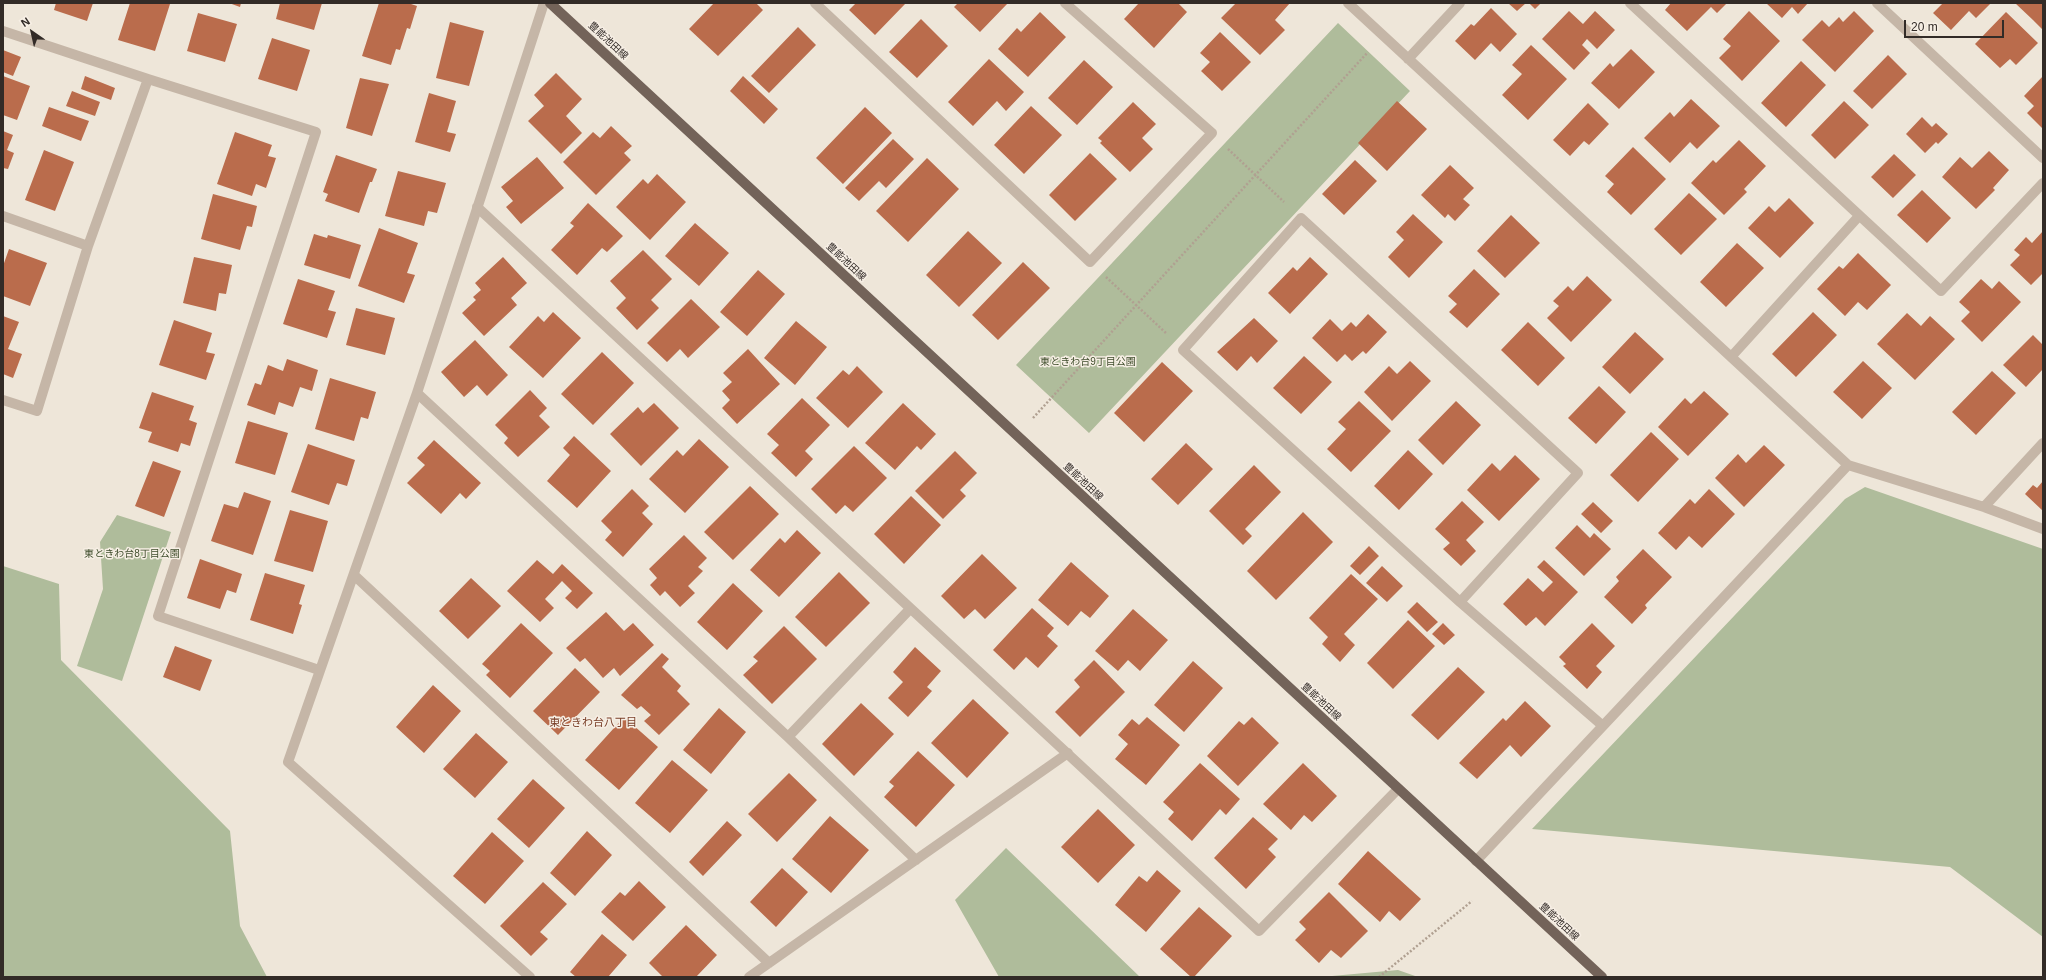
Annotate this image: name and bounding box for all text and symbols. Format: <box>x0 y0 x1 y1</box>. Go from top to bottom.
north arrow <box>12 12 52 52</box>
scale bar <box>1906 12 2006 38</box>
text: N <box>19 15 32 29</box>
street label: 豊能池田線 <box>586 20 630 62</box>
text: 20 m <box>1911 20 1938 34</box>
street label: 豊能池田線 <box>824 241 868 283</box>
park label: 東ときわ台9丁目公園 <box>1040 356 1136 368</box>
street label: 豊能池田線 <box>1061 461 1105 503</box>
park label: 東ときわ台8丁目公園 <box>84 548 180 560</box>
street label: 豊能池田線 <box>1299 681 1343 723</box>
district label: 東ときわ台八丁目 <box>549 716 637 730</box>
street label: 豊能池田線 <box>1537 901 1581 943</box>

